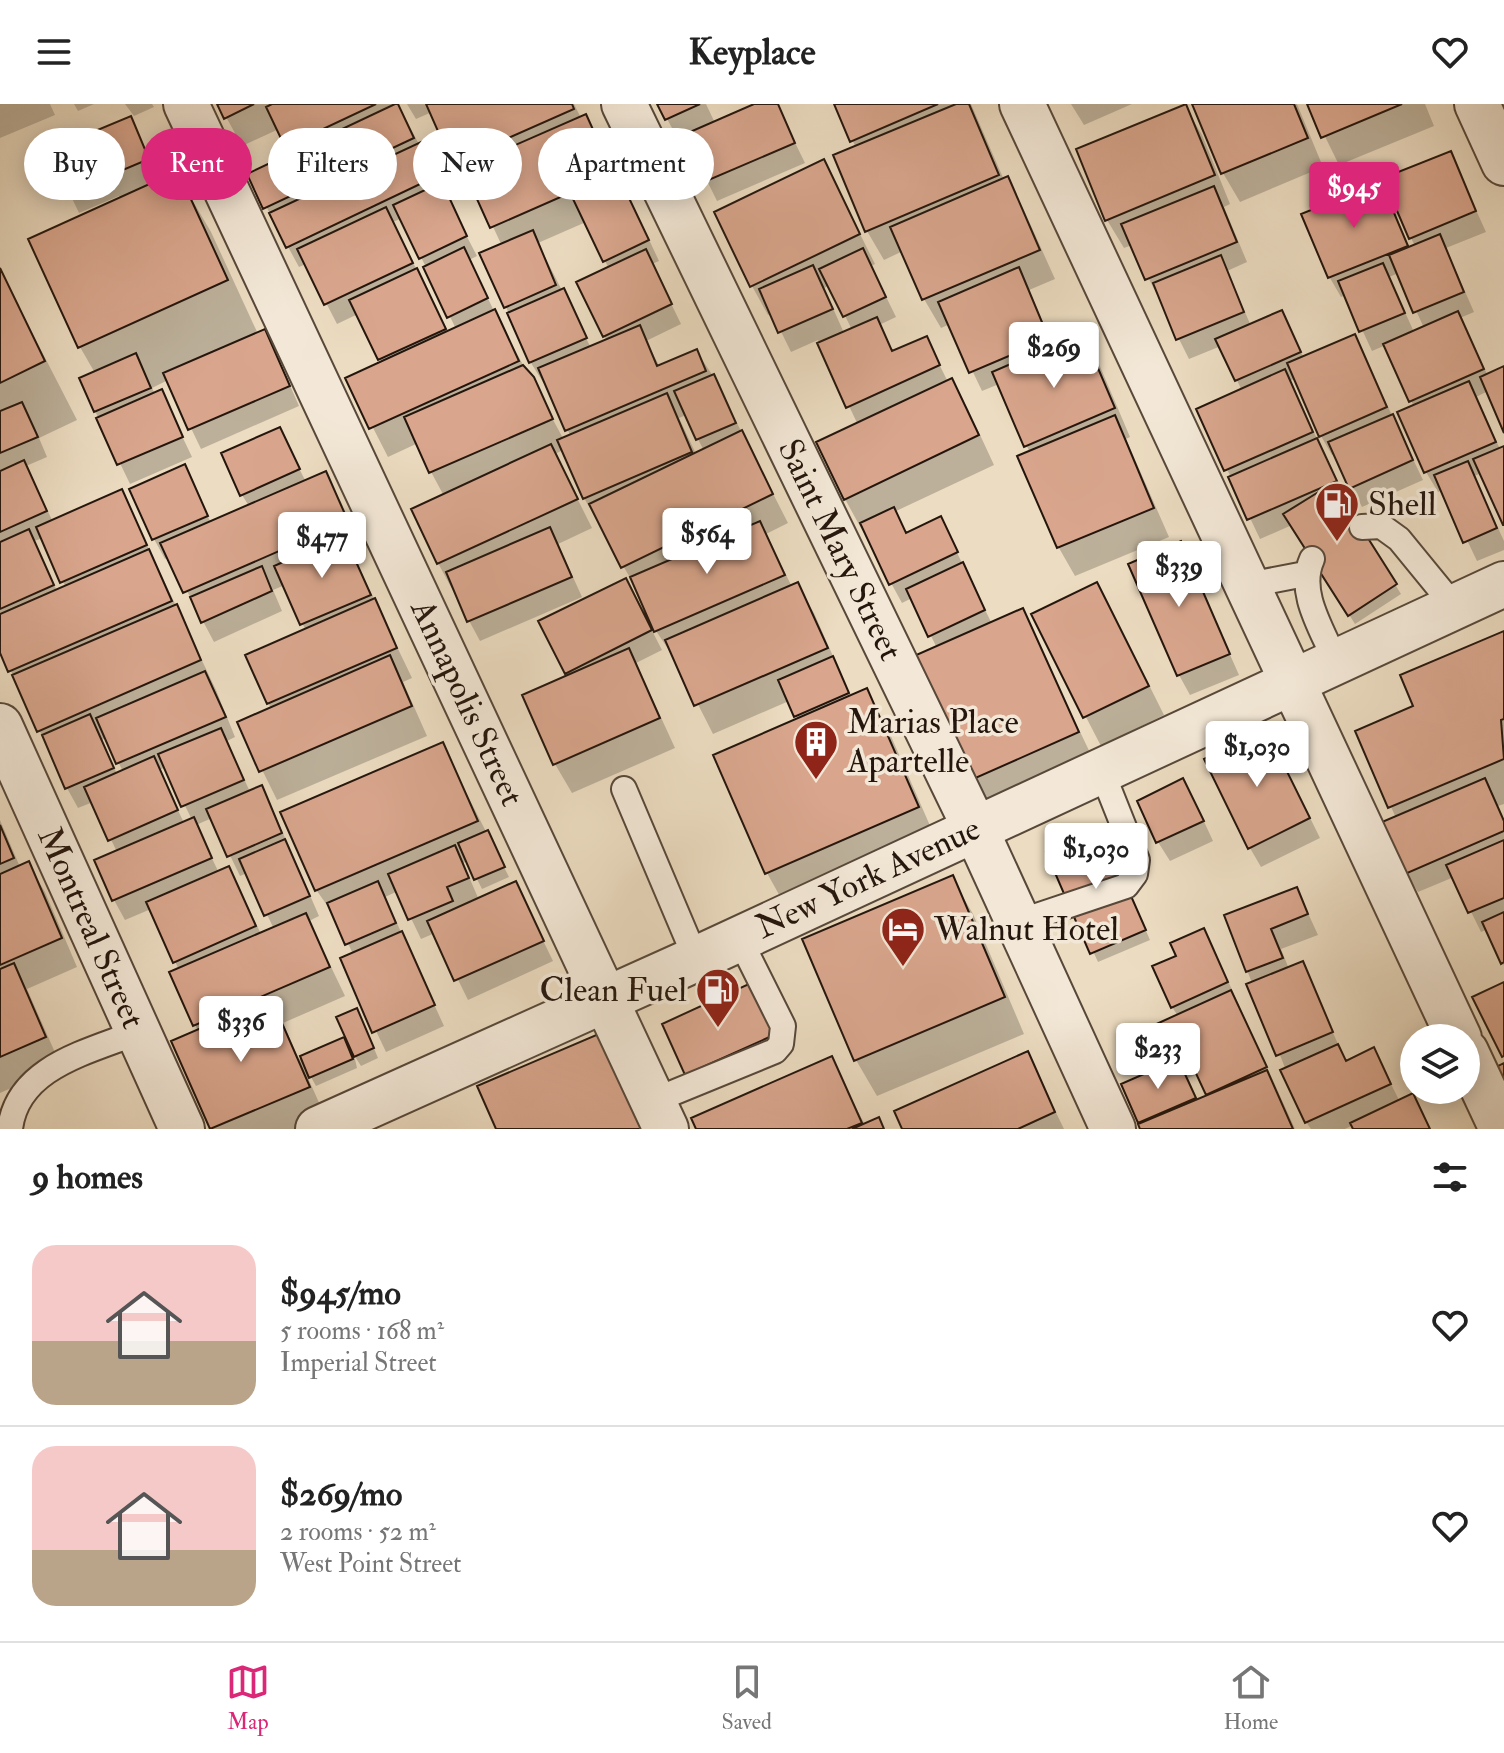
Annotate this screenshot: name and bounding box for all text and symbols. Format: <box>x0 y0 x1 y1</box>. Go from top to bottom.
icon: menu <box>32 30 76 74</box>
text: Keyplace <box>688 30 816 75</box>
icon: heart <box>1428 30 1472 74</box>
chip: Buy <box>24 128 125 200</box>
chip: Rent <box>141 128 252 200</box>
chip: Filters <box>268 128 397 200</box>
chip: New <box>413 128 522 200</box>
chip: Apartment <box>538 128 714 200</box>
pin: $945 <box>1307 162 1401 230</box>
text: $945 <box>1327 172 1381 204</box>
pin: $269 <box>1007 322 1101 390</box>
text: $269 <box>1027 332 1081 364</box>
street label: Saint Mary Street <box>768 432 912 668</box>
fuel station icon: Shell <box>1313 480 1361 543</box>
place label: Shell <box>1368 483 1437 526</box>
pin: $564 <box>660 508 754 576</box>
pin: $477 <box>275 512 369 580</box>
text: $564 <box>680 518 734 550</box>
text: $477 <box>296 522 348 554</box>
pin: $339 <box>1132 541 1226 609</box>
text: $339 <box>1155 551 1203 583</box>
street label: Annapolis Street <box>400 592 534 813</box>
place label: Marias Place Apartelle <box>846 701 1019 783</box>
building icon: Marias Place Apartelle <box>792 718 840 781</box>
pin: $1,030 <box>1192 721 1322 789</box>
text: $1,030 <box>1224 731 1290 763</box>
street label: New York Avenue <box>749 807 987 949</box>
street label: Montreal Street <box>28 821 154 1035</box>
pin: $1,030 <box>1031 823 1161 891</box>
text: $1,030 <box>1063 833 1129 865</box>
hotel icon: Walnut Hotel <box>879 905 927 968</box>
place label: Walnut Hotel <box>933 908 1119 951</box>
fuel station icon: Clean Fuel <box>694 966 742 1029</box>
place label: Clean Fuel <box>540 969 687 1012</box>
pin: $336 <box>194 996 288 1064</box>
text: $336 <box>217 1006 265 1038</box>
pin: $233 <box>1111 1023 1205 1091</box>
map controls <box>1400 1024 1480 1104</box>
button: layers <box>1400 1024 1480 1104</box>
text: $233 <box>1134 1033 1182 1065</box>
icon: filters <box>1428 1155 1472 1199</box>
text: 9 homes <box>32 1156 143 1199</box>
text: $945/mo <box>280 1272 401 1315</box>
icon: home <box>96 1277 192 1373</box>
icon: heart <box>1428 1303 1472 1347</box>
text: 5 rooms · 168 m² <box>280 1315 444 1347</box>
text: Imperial Street <box>280 1347 437 1379</box>
text: $269/mo <box>280 1473 403 1516</box>
icon: home <box>96 1478 192 1574</box>
icon: heart <box>1428 1504 1472 1548</box>
text: 2 rooms · 52 m² <box>280 1516 436 1548</box>
text: West Point Street <box>280 1548 461 1580</box>
tab: Map <box>226 1660 270 1736</box>
tab: Saved <box>722 1660 772 1736</box>
tab: Home <box>1224 1660 1278 1736</box>

